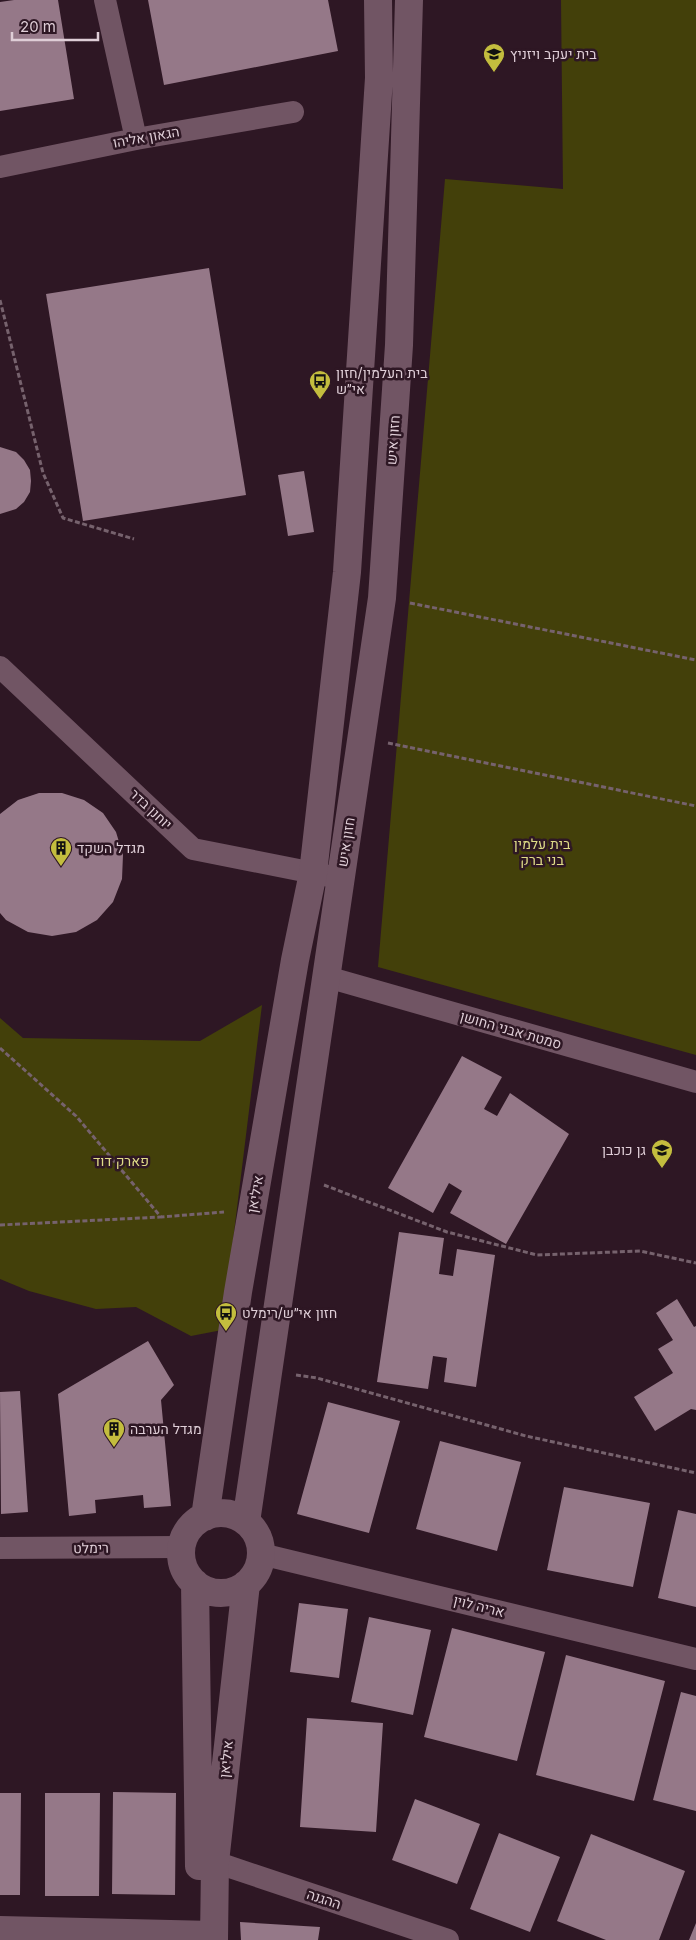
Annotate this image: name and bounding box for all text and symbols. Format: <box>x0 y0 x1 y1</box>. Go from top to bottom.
scale bar <box>12 10 99 42</box>
text: 20 m <box>20 17 56 36</box>
school or university icon: בית יעקב ויזניץ <box>482 42 506 73</box>
place label: בית יעקב ויזניץ <box>510 45 597 62</box>
street label: הגאון אליהו <box>111 122 181 151</box>
place label: בית העלמין/חזון אי״ש <box>336 364 428 397</box>
bus stop icon: בית העלמין/חזון אי״ש <box>308 369 332 400</box>
street label: חזון איש <box>382 414 403 465</box>
street label: יוחנן בדר <box>127 785 176 832</box>
street label: חזון איש <box>333 816 358 868</box>
park label: בית עלמין בני ברק <box>514 835 571 868</box>
building icon: מגדל השקד <box>49 836 73 867</box>
place label: מגדל השקד <box>77 839 145 856</box>
street label: סמטת אבני החושן <box>458 1007 564 1052</box>
school or university icon: גן כוכבן <box>650 1138 674 1169</box>
place label: גן כוכבן <box>602 1141 646 1158</box>
park label: פארק דוד <box>93 1152 149 1169</box>
street label: איליאן <box>243 1174 266 1214</box>
bus stop icon: חזון אי״ש/רימלט <box>214 1301 238 1332</box>
place label: חזון אי״ש/רימלט <box>242 1304 337 1321</box>
building icon: מגדל הערבה <box>102 1417 126 1448</box>
place label: מגדל הערבה <box>130 1420 202 1437</box>
street label: רימלט <box>73 1539 109 1556</box>
street label: אריה לוין <box>452 1591 506 1620</box>
street label: איליאן <box>215 1739 236 1779</box>
street label: ההגנה <box>305 1885 344 1912</box>

